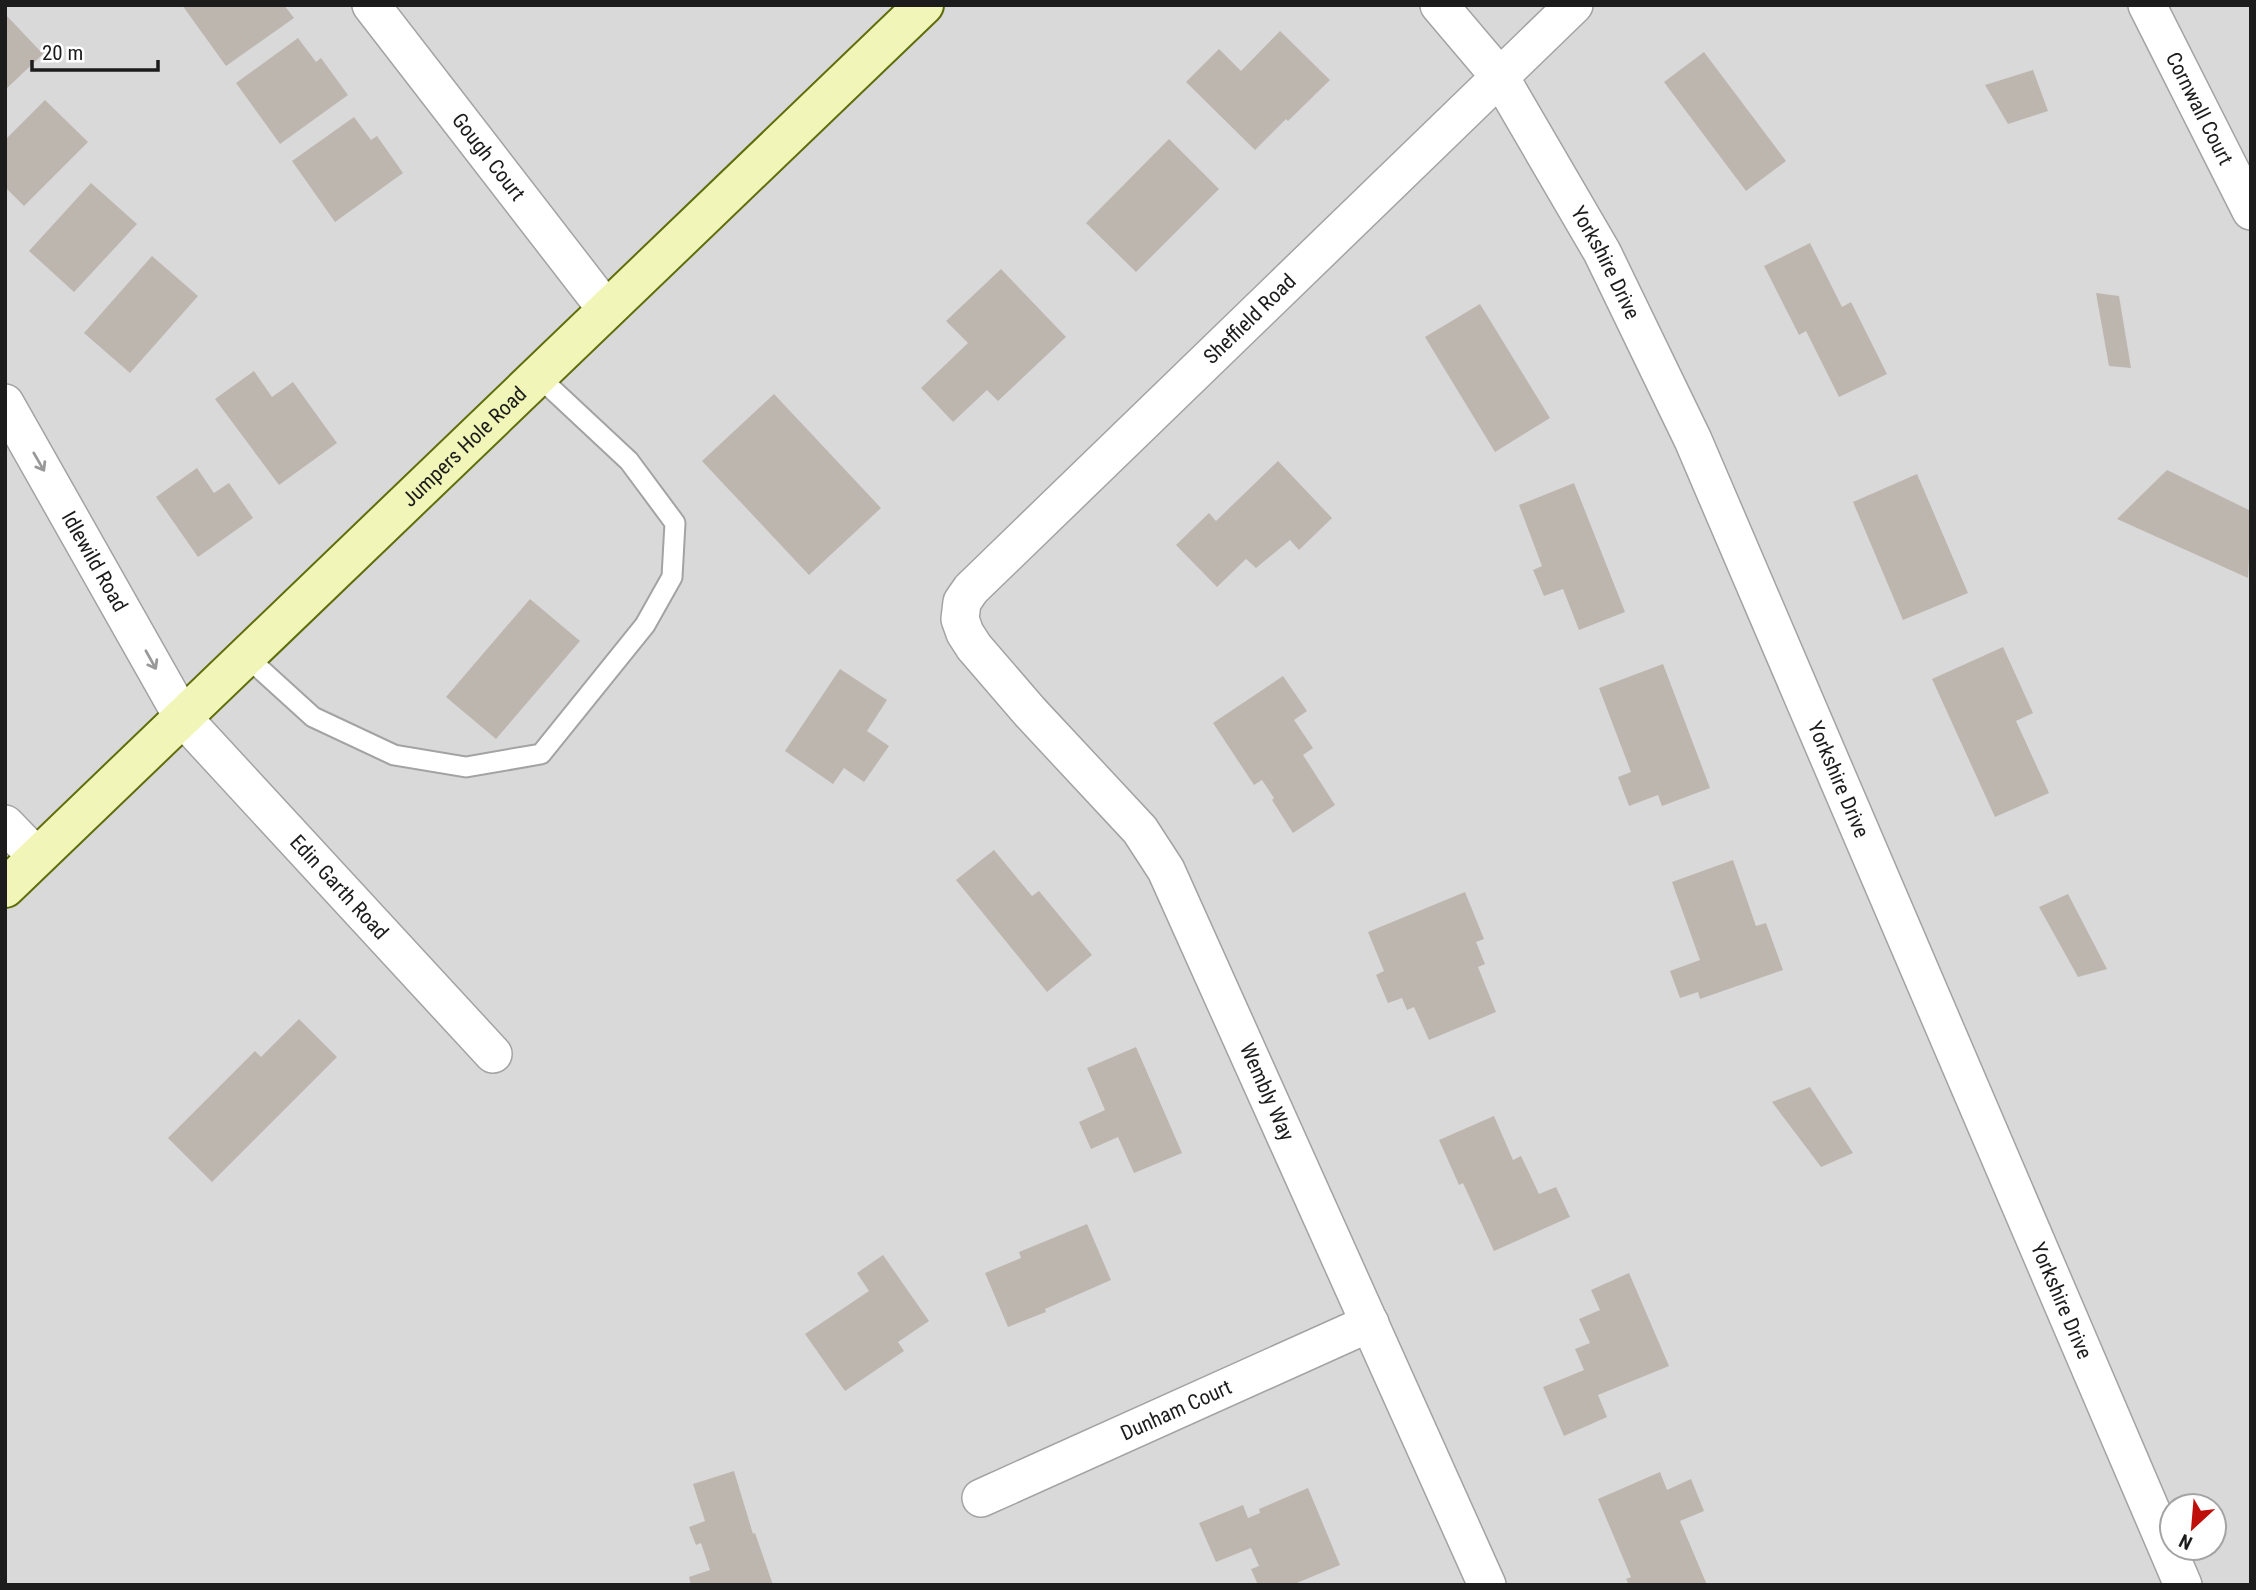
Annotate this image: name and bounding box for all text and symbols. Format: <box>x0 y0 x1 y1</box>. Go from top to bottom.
scale bar <box>32 28 158 72</box>
text: 20 m <box>42 41 83 65</box>
street label: Cornwall Court <box>2161 48 2238 169</box>
street label: Gough Court <box>447 108 530 205</box>
street label: Yorkshire Drive <box>1566 202 1645 323</box>
street label: Sheffield Road <box>1199 269 1301 369</box>
street label: Jumpers Hole Road <box>397 382 531 512</box>
one-way arrow <box>33 452 47 472</box>
street label: Idlewild Road <box>57 507 132 616</box>
one-way arrow <box>144 650 158 670</box>
street label: Yorkshire Drive <box>1803 718 1874 841</box>
street label: Edin Garth Road <box>285 830 393 944</box>
street label: Wembly Way <box>1235 1039 1299 1145</box>
street label: Yorkshire Drive <box>2026 1239 2097 1363</box>
street label: Dunham Court <box>1117 1375 1235 1446</box>
north arrow <box>2158 1492 2228 1562</box>
text: N <box>2175 1529 2196 1555</box>

